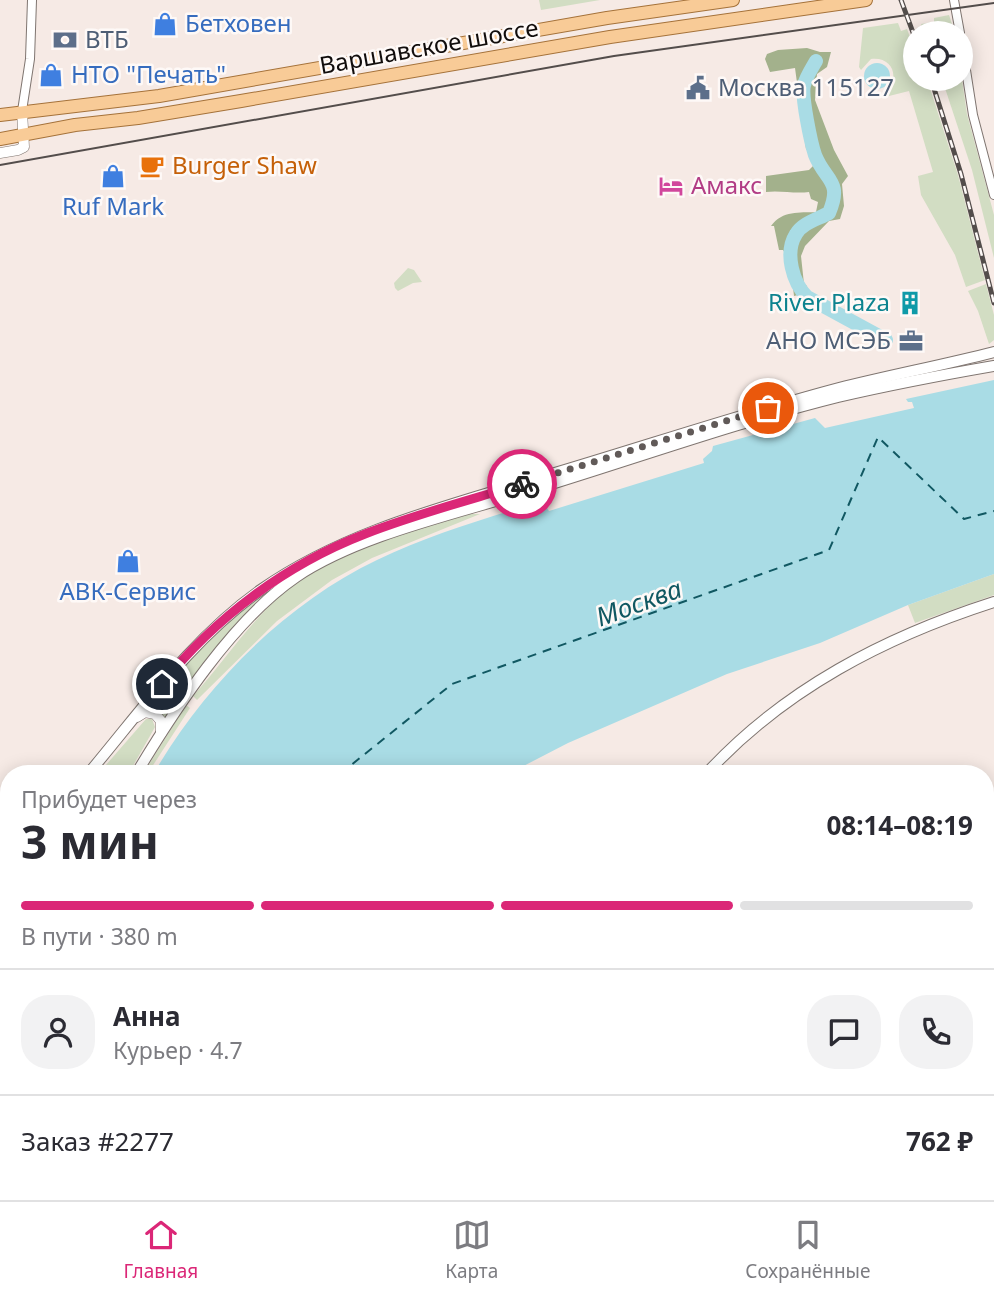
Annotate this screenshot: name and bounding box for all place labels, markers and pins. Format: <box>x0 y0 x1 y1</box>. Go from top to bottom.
place label: Бетховен <box>185 6 291 39</box>
shop icon: Бетховен <box>151 10 179 38</box>
place label: ВТБ <box>85 22 129 55</box>
bank icon: ВТБ <box>51 26 79 54</box>
place label: НТО "Печать" <box>71 57 226 90</box>
shop icon: НТО "Печать" <box>37 61 65 89</box>
place label: Москва 115127 <box>718 70 894 103</box>
public building icon: Москва 115127 <box>684 74 712 102</box>
place label: Burger Shaw <box>172 148 317 181</box>
cafe icon: Burger Shaw <box>138 152 166 180</box>
shop icon: Ruf Mark <box>99 162 127 190</box>
place label: Амакс <box>691 168 762 201</box>
hotel icon: Амакс <box>657 172 685 200</box>
place label: Ruf Mark <box>62 189 164 222</box>
place label: River Plaza <box>768 285 890 318</box>
building icon: River Plaza <box>896 289 924 317</box>
place label: АНО МСЭБ <box>766 323 891 356</box>
office icon: АНО МСЭБ <box>897 327 925 355</box>
pin <box>738 378 798 438</box>
shop icon: АВК-Сервис <box>114 547 142 575</box>
place label: АВК-Сервис <box>60 574 196 607</box>
pin <box>132 654 192 714</box>

